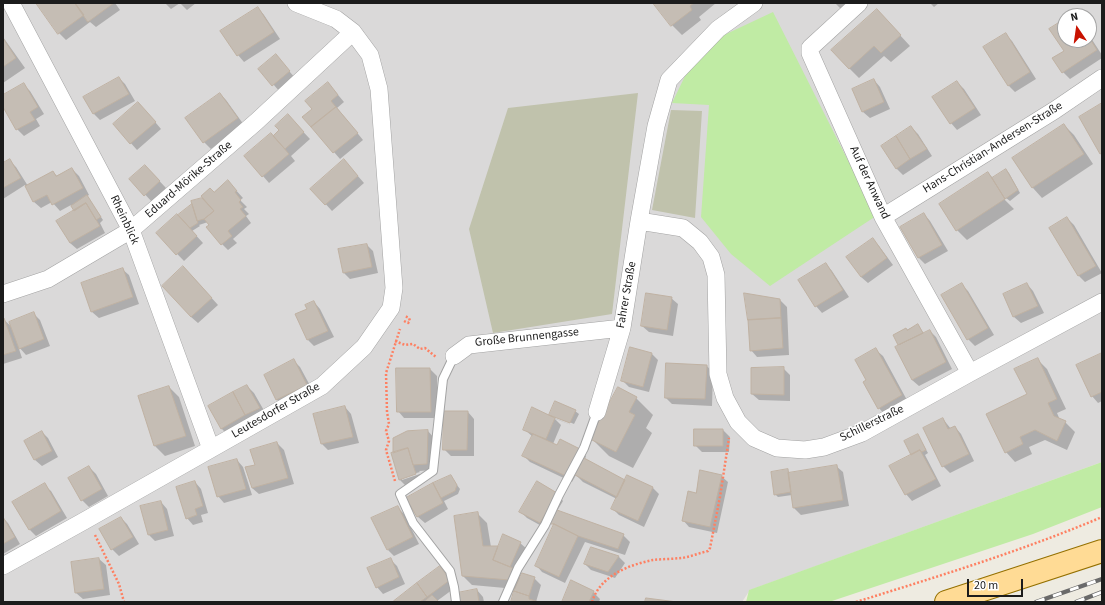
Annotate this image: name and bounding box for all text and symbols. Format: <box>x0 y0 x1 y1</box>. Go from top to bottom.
north arrow <box>1057 8 1097 48</box>
text: N <box>1069 9 1080 25</box>
street label: Hans-Christian-Andersen-Straße <box>921 99 1065 197</box>
street label: Eduard-Mörike-Straße <box>143 138 235 222</box>
street label: Auf der Anwand <box>846 144 892 222</box>
street label: Rheinblick <box>106 193 142 247</box>
street label: Fahrer Straße <box>614 260 640 330</box>
street label: Große Brunnengasse <box>474 325 580 351</box>
street label: Leutesdorfer Straße <box>229 380 323 442</box>
street label: Schillerstraße <box>838 402 906 446</box>
scale bar <box>969 571 1025 597</box>
text: 20 m <box>974 577 998 594</box>

